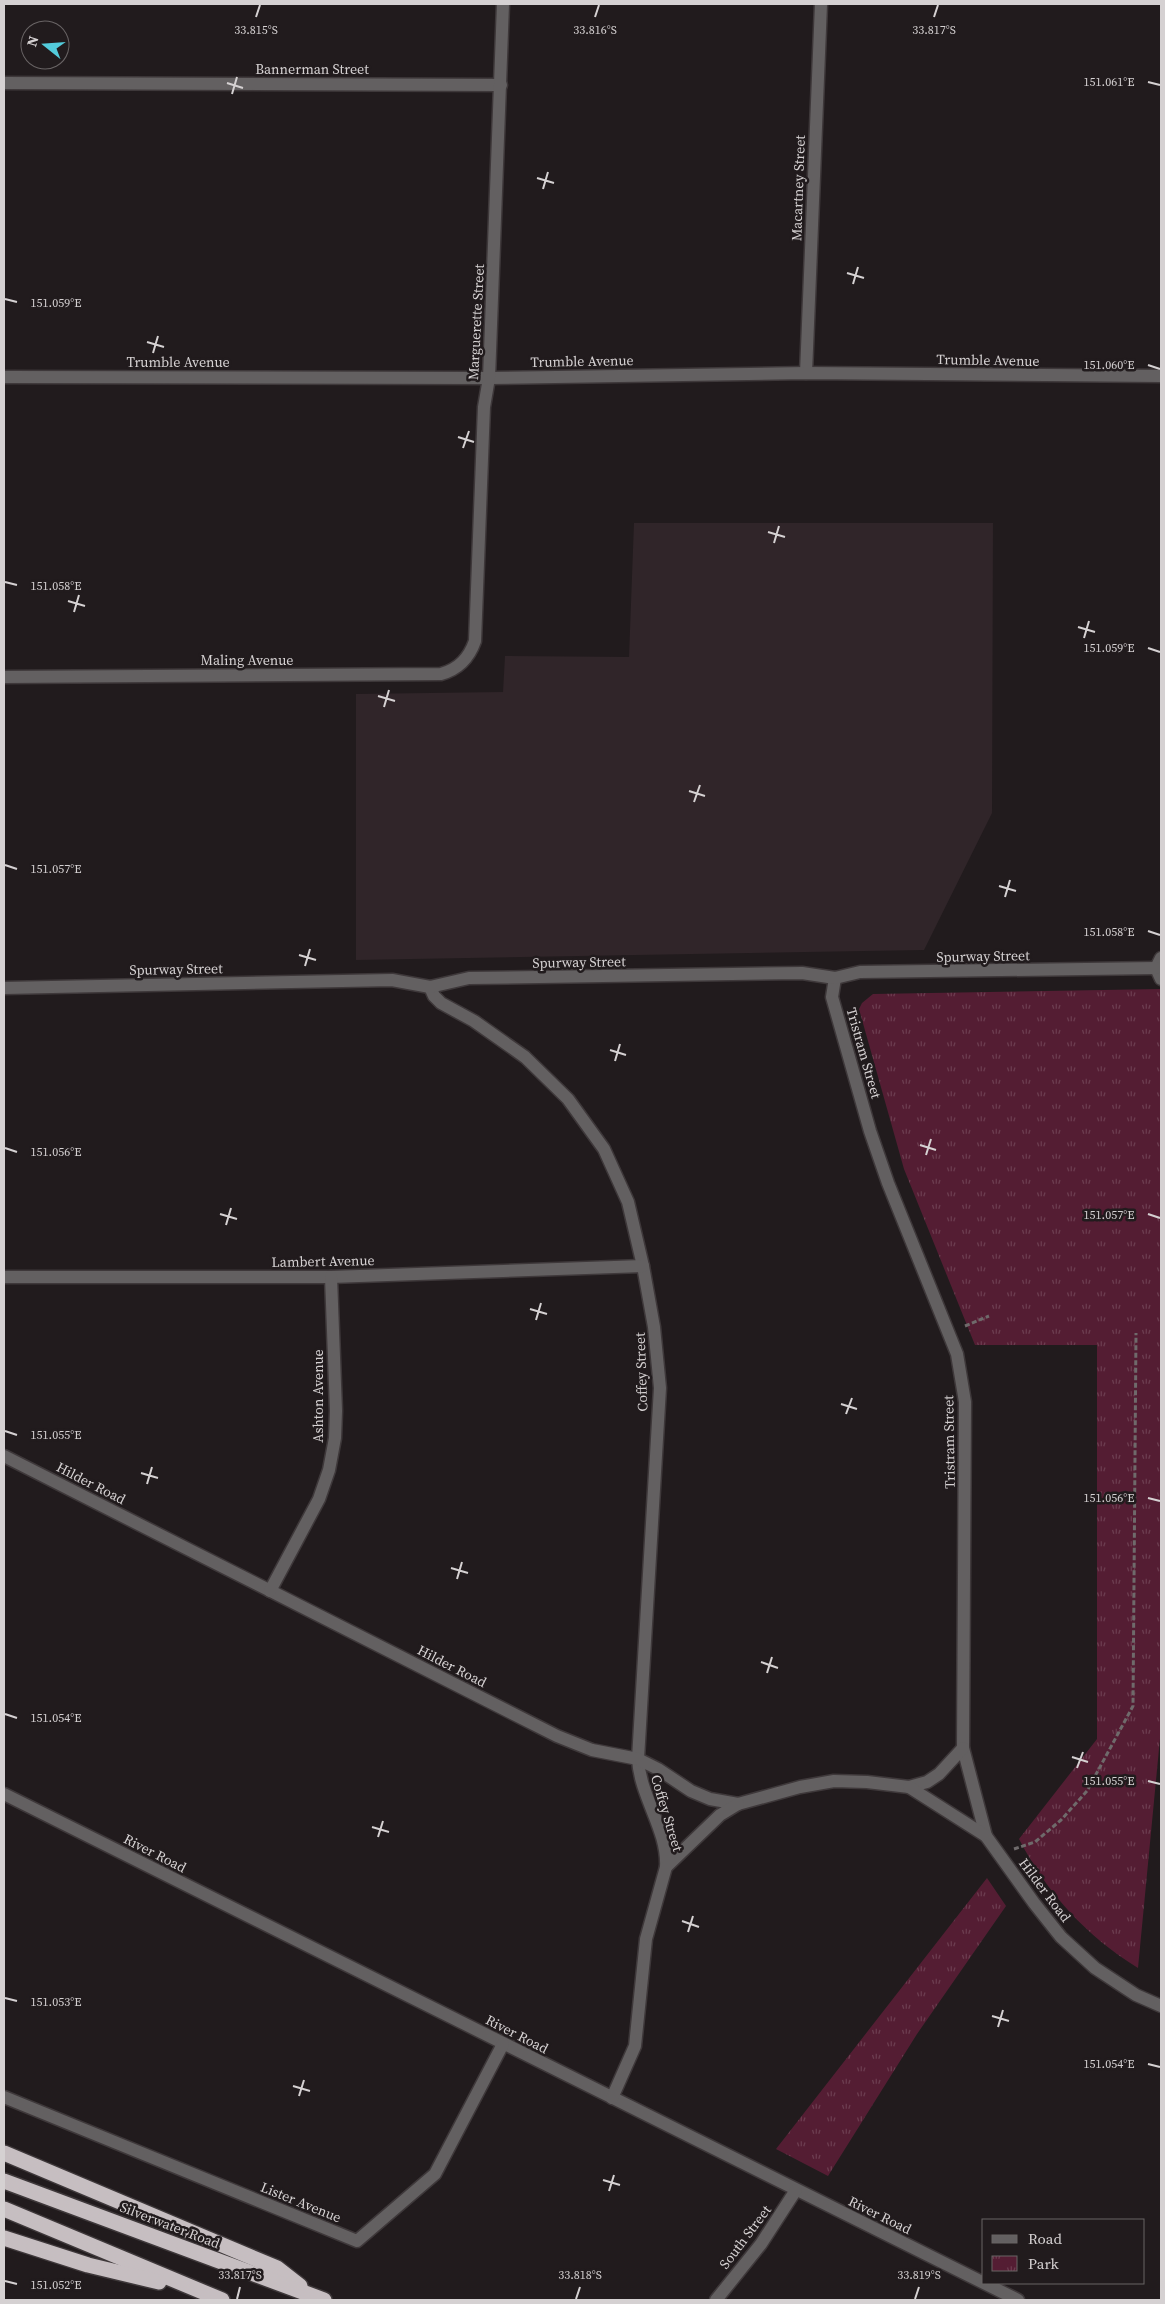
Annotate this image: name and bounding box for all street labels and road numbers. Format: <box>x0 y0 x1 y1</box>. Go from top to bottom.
street label: Bannerman Street <box>255 59 369 79</box>
street label: Macartney Street <box>786 134 810 241</box>
street label: Marguerette Street <box>463 263 489 381</box>
street label: Trumble Avenue <box>936 349 1040 371</box>
street label: Trumble Avenue <box>530 350 634 372</box>
street label: Trumble Avenue <box>126 352 230 372</box>
street label: Maling Avenue <box>201 650 293 670</box>
street label: Spurway Street <box>936 945 1030 967</box>
street label: Spurway Street <box>532 951 626 973</box>
street label: Spurway Street <box>129 958 223 980</box>
street label: Tristram Street <box>841 1005 887 1101</box>
street label: Lambert Avenue <box>271 1250 375 1272</box>
street label: Coffey Street <box>630 1332 652 1412</box>
street label: Ashton Avenue <box>308 1349 328 1443</box>
street label: Tristram Street <box>938 1395 960 1489</box>
street label: Hilder Road <box>53 1457 129 1509</box>
street label: Hilder Road <box>414 1640 490 1692</box>
street label: Coffey Street <box>646 1772 688 1854</box>
street label: River Road <box>120 1829 190 1877</box>
street label: Hilder Road <box>1014 1854 1076 1926</box>
street label: River Road <box>482 2010 552 2058</box>
street label: Lister Avenue <box>258 2177 344 2227</box>
street label: River Road <box>845 2191 915 2239</box>
street label: Silverwater Road <box>117 2197 223 2253</box>
street label: South Street <box>714 2201 776 2273</box>

